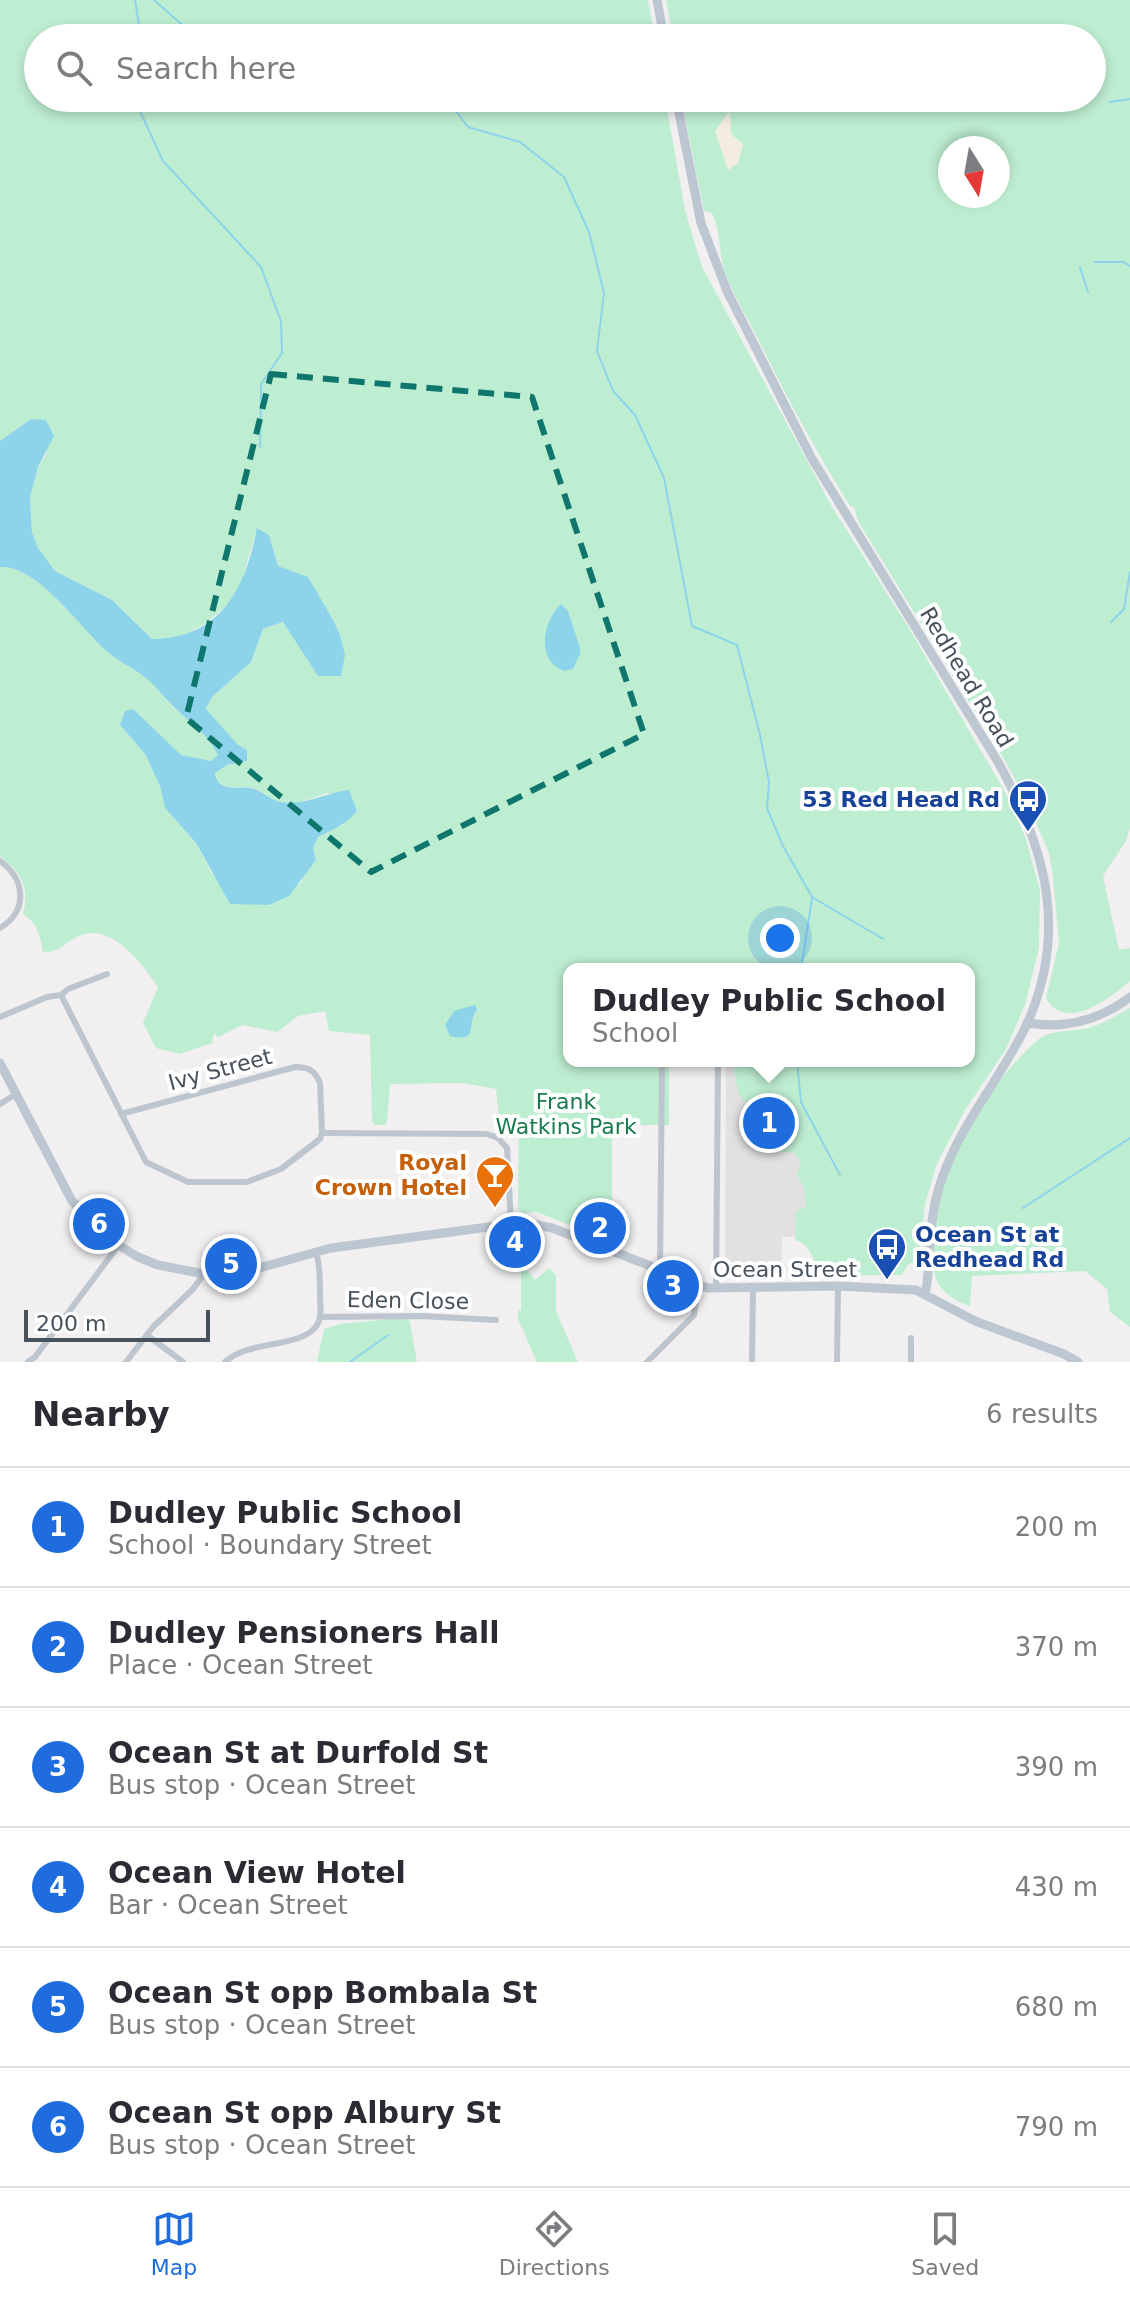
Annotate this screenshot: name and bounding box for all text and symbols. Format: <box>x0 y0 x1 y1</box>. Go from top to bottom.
search box <box>24 24 1106 112</box>
icon: search <box>52 46 96 90</box>
text: Search here <box>116 51 296 86</box>
north arrow <box>938 136 1010 208</box>
street label: Redhead Road <box>915 603 1018 752</box>
bus stop icon: 53 Red Head Rd <box>1007 778 1049 833</box>
place label: 53 Red Head Rd <box>802 787 1000 812</box>
your location <box>760 918 800 958</box>
popup <box>563 963 975 1067</box>
text: Dudley Public School <box>592 983 946 1018</box>
text: School <box>592 1018 678 1048</box>
street label: Ivy Street <box>166 1044 275 1095</box>
park label: Frank Watkins Park <box>495 1089 637 1139</box>
pin: 1 <box>743 1093 795 1153</box>
place label: Royal Crown Hotel <box>315 1150 467 1200</box>
bar icon: Royal Crown Hotel <box>474 1154 516 1209</box>
pin: 6 <box>73 1194 125 1254</box>
pin: 2 <box>574 1198 626 1258</box>
pin: 4 <box>489 1212 541 1272</box>
place label: Ocean St at Redhead Rd <box>915 1222 1064 1272</box>
bus stop icon: Ocean St at Redhead Rd <box>866 1226 908 1281</box>
pin: 5 <box>205 1234 257 1294</box>
pin: 3 <box>647 1256 699 1316</box>
street label: Ocean Street <box>713 1257 857 1282</box>
street label: Eden Close <box>347 1287 469 1314</box>
scale bar <box>24 1306 210 1342</box>
text: 200 m <box>36 1311 106 1336</box>
text: Nearby <box>32 1394 170 1434</box>
text: 6 results <box>986 1399 1098 1429</box>
text: Dudley Public School <box>108 1495 462 1530</box>
text: 1 <box>49 1512 67 1542</box>
text: 200 m <box>1015 1512 1098 1542</box>
text: School · Boundary Street <box>108 1530 432 1560</box>
text: Dudley Pensioners Hall <box>108 1615 500 1650</box>
text: 2 <box>49 1632 67 1662</box>
text: 370 m <box>1015 1632 1098 1662</box>
text: Place · Ocean Street <box>108 1650 372 1680</box>
text: Ocean St at Durfold St <box>108 1735 488 1770</box>
text: 3 <box>49 1752 67 1782</box>
text: 390 m <box>1015 1752 1098 1782</box>
text: Bus stop · Ocean Street <box>108 1770 416 1800</box>
text: Ocean View Hotel <box>108 1855 406 1890</box>
text: 4 <box>49 1872 67 1902</box>
text: 430 m <box>1015 1872 1098 1902</box>
text: Bar · Ocean Street <box>108 1890 348 1920</box>
text: Ocean St opp Bombala St <box>108 1975 537 2010</box>
text: 5 <box>49 1992 67 2022</box>
text: 680 m <box>1015 1992 1098 2022</box>
text: Bus stop · Ocean Street <box>108 2010 416 2040</box>
text: Ocean St opp Albury St <box>108 2095 501 2130</box>
text: 6 <box>49 2112 67 2142</box>
text: 790 m <box>1015 2112 1098 2142</box>
text: Bus stop · Ocean Street <box>108 2130 416 2160</box>
tab: Map <box>151 2207 197 2280</box>
tab: Directions <box>499 2207 610 2280</box>
tab: Saved <box>911 2207 979 2280</box>

